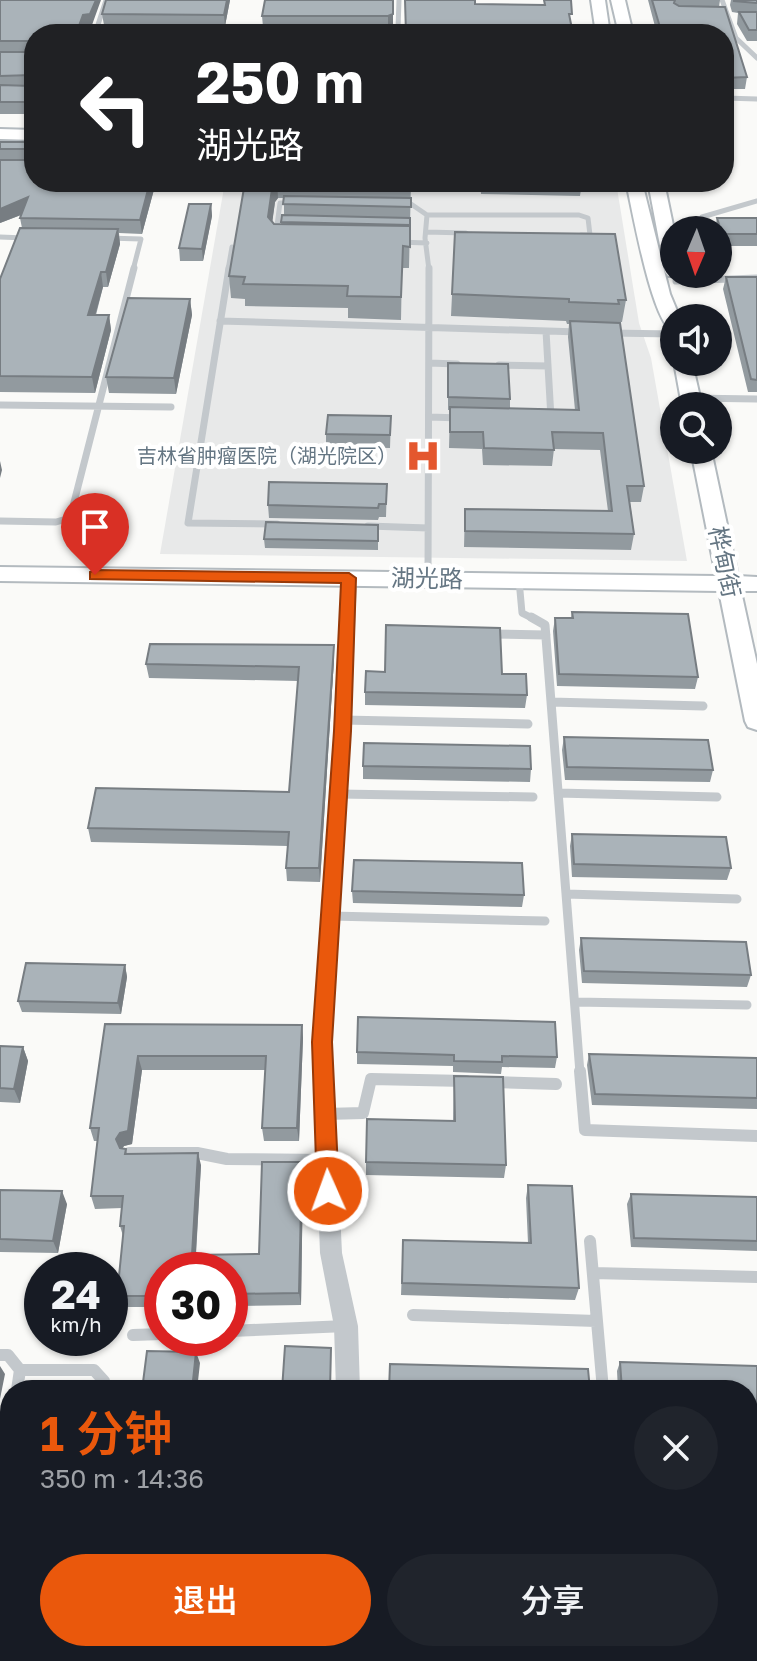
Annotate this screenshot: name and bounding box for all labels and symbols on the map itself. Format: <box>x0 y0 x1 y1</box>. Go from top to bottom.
north arrow <box>660 216 732 288</box>
hospital icon: 吉林省肿瘤医院（湖光院区） <box>404 437 442 475</box>
place label: 吉林省肿瘤医院（湖光院区） <box>137 443 397 467</box>
pin <box>61 493 129 575</box>
street label: 桦甸街 <box>704 523 747 600</box>
street label: 湖光路 <box>391 562 463 593</box>
position arrow <box>286 1149 370 1233</box>
speed limit sign: 30 <box>144 1252 248 1356</box>

